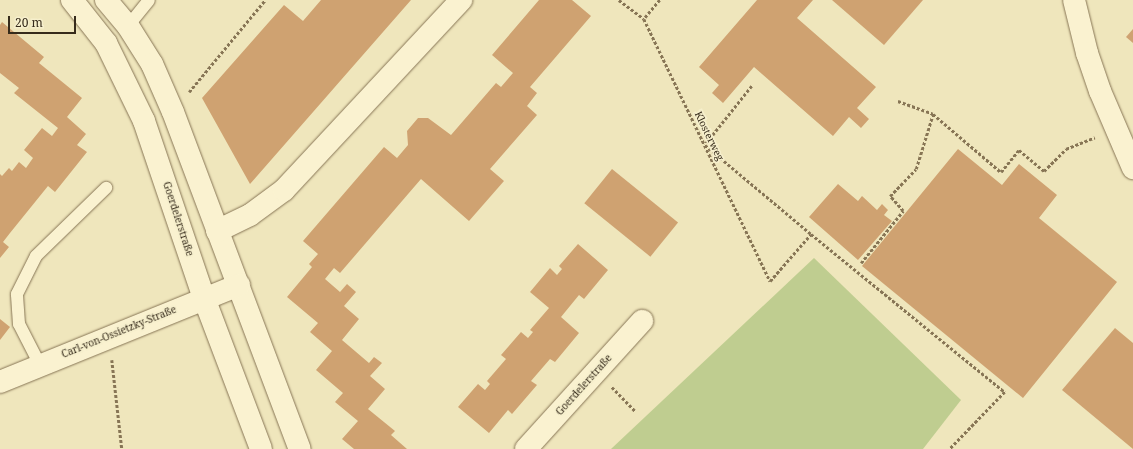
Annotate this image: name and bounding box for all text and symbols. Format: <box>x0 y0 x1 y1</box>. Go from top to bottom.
scale bar <box>10 8 78 34</box>
text: 20 m <box>15 14 43 31</box>
street label: Klosterweg <box>692 109 726 163</box>
street label: Goerdelerstraße <box>160 180 196 258</box>
street label: Carl-von-Ossietzky-Straße <box>60 303 178 361</box>
street label: Goerdelerstraße <box>554 352 614 418</box>

